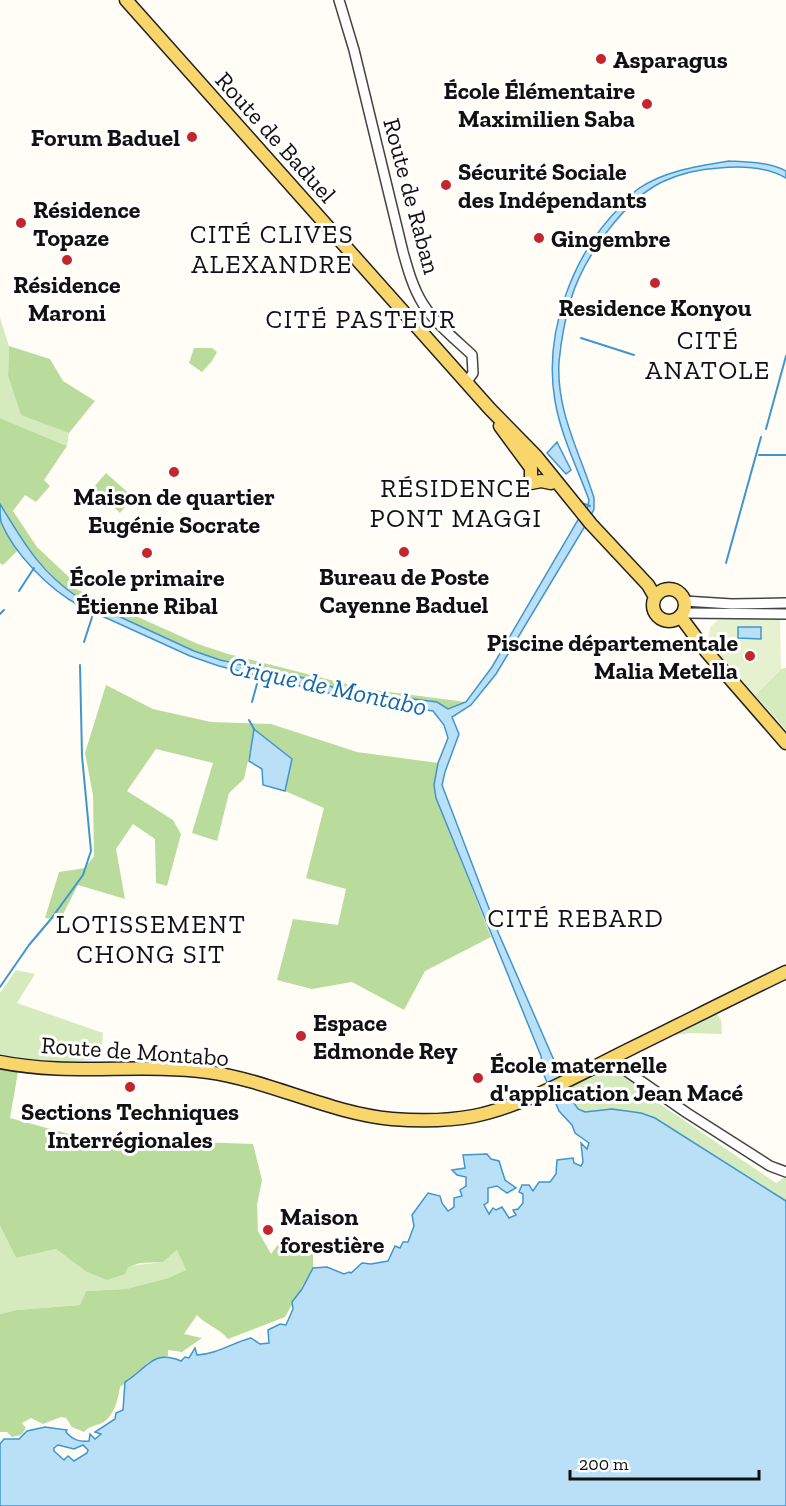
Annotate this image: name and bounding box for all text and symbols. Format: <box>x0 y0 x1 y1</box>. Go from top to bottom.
place label: Asparagus <box>613 45 728 74</box>
marker: Asparagus <box>594 52 608 66</box>
street label: Route de Baduel <box>210 66 342 208</box>
place label: École Élémentaire Maximilien Saba <box>443 76 635 133</box>
marker: École Élémentaire Maximilien Saba <box>640 97 654 111</box>
street label: Route de Raban <box>377 115 447 277</box>
place label: Forum Baduel <box>31 123 180 152</box>
marker: Forum Baduel <box>185 130 199 144</box>
place label: Sécurité Sociale des Indépendants <box>458 157 647 214</box>
marker: Sécurité Sociale des Indépendants <box>439 178 453 192</box>
place label: Résidence Topaze <box>33 195 141 252</box>
marker: Résidence Topaze <box>14 216 28 230</box>
district label: CITÉ CLIVES ALEXANDRE <box>190 218 354 280</box>
place label: Gingembre <box>551 224 671 253</box>
marker: Gingembre <box>532 231 546 245</box>
marker: Résidence Maroni <box>60 253 74 267</box>
place label: Résidence Maroni <box>13 270 121 327</box>
marker: Residence Konyou <box>648 276 662 290</box>
place label: Residence Konyou <box>558 293 752 322</box>
district label: CITÉ PASTEUR <box>266 303 456 335</box>
district label: CITÉ ANATOLE <box>645 324 771 386</box>
marker: Maison de quartier Eugénie Socrate <box>167 465 181 479</box>
district label: RÉSIDENCE PONT MAGGI <box>370 472 542 534</box>
place label: Maison de quartier Eugénie Socrate <box>73 482 275 539</box>
marker: Bureau de Poste Cayenne Baduel <box>397 545 411 559</box>
marker: École primaire Étienne Ribal <box>140 546 154 560</box>
place label: Bureau de Poste Cayenne Baduel <box>319 562 490 619</box>
place label: École primaire Étienne Ribal <box>70 563 225 620</box>
place label: Piscine départementale Malia Metella <box>487 628 738 685</box>
water label: Crique de Montabo <box>226 649 430 723</box>
marker: Piscine départementale Malia Metella <box>743 649 757 663</box>
district label: CITÉ REBARD <box>488 902 664 934</box>
district label: LOTISSEMENT CHONG SIT <box>56 908 246 970</box>
place label: Espace Edmonde Rey <box>313 1008 458 1065</box>
marker: Espace Edmonde Rey <box>294 1029 308 1043</box>
street label: Route de Montabo <box>40 1030 230 1072</box>
place label: École maternelle d'application Jean Macé <box>490 1050 744 1107</box>
marker: École maternelle d'application Jean Macé <box>471 1071 485 1085</box>
marker: Sections Techniques Interrégionales <box>123 1080 137 1094</box>
place label: Sections Techniques Interrégionales <box>21 1097 239 1154</box>
place label: Maison forestière <box>280 1202 385 1259</box>
marker: Maison forestière <box>261 1223 275 1237</box>
scale bar <box>570 1443 759 1481</box>
text: 200 m <box>579 1453 629 1475</box>

